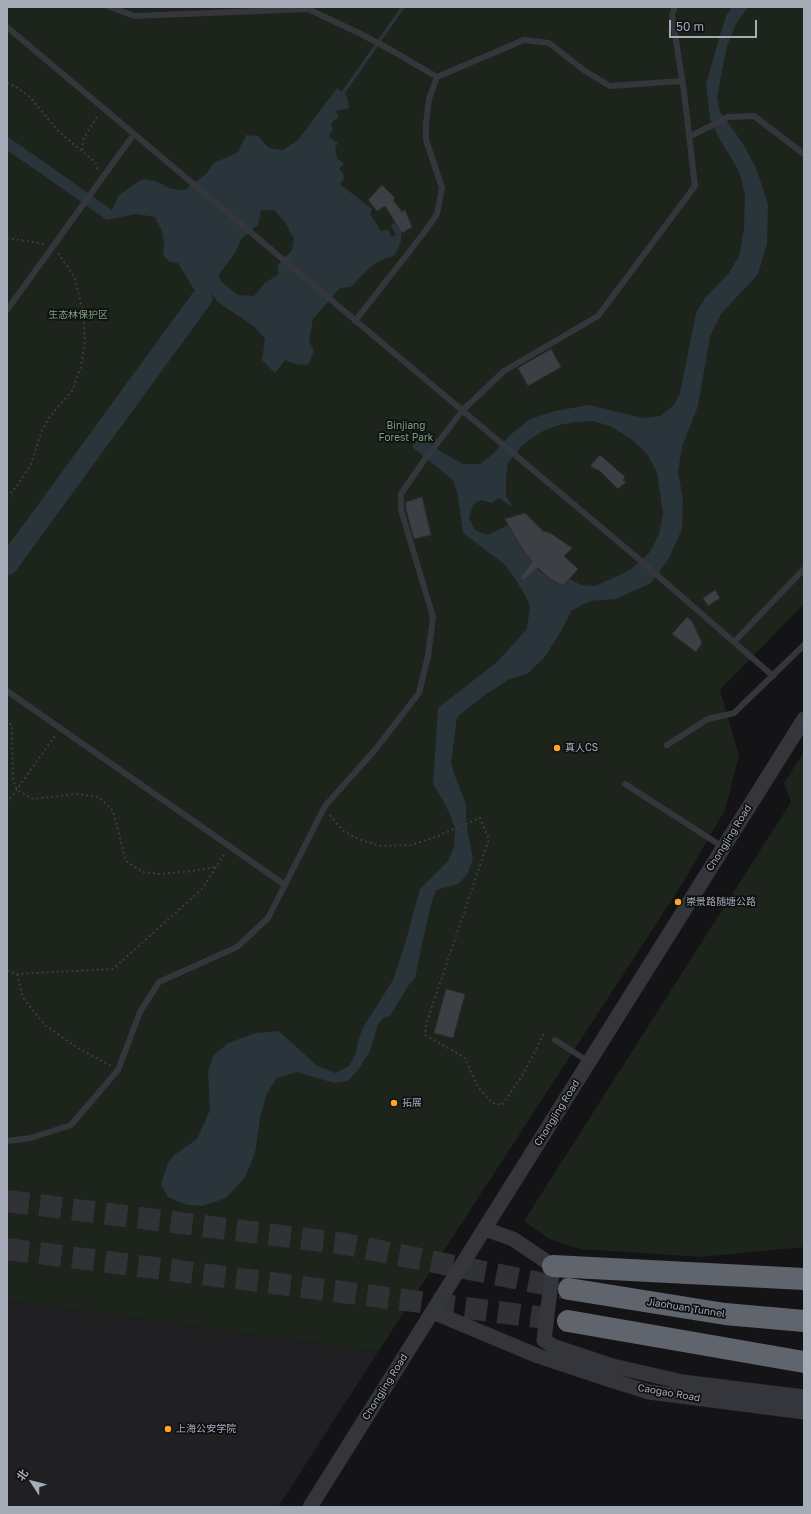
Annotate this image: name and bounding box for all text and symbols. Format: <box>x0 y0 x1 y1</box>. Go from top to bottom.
scale bar <box>671 12 759 38</box>
text: 50 m <box>676 19 704 34</box>
park label: 生态林保护区 <box>48 309 108 321</box>
park label: Binjiang Forest Park <box>379 420 433 444</box>
place label: 真人CS <box>565 742 598 754</box>
marker: 真人CS <box>552 743 562 753</box>
street label: Chongjing Road <box>704 803 754 873</box>
place label: 崇景路随塘公路 <box>686 896 756 908</box>
marker: 崇景路随塘公路 <box>673 897 683 907</box>
street label: Chongjing Road <box>532 1078 582 1148</box>
place label: 拓展 <box>402 1097 422 1109</box>
marker: 拓展 <box>389 1098 399 1108</box>
street label: Jiaohuan Tunnel <box>646 1296 726 1320</box>
street label: Chongjing Road <box>360 1352 410 1422</box>
street label: Caogao Road <box>637 1382 701 1404</box>
place label: 上海公安学院 <box>176 1423 236 1435</box>
marker: 上海公安学院 <box>163 1424 173 1434</box>
north arrow <box>12 1462 52 1502</box>
text: 北 <box>13 1466 30 1483</box>

